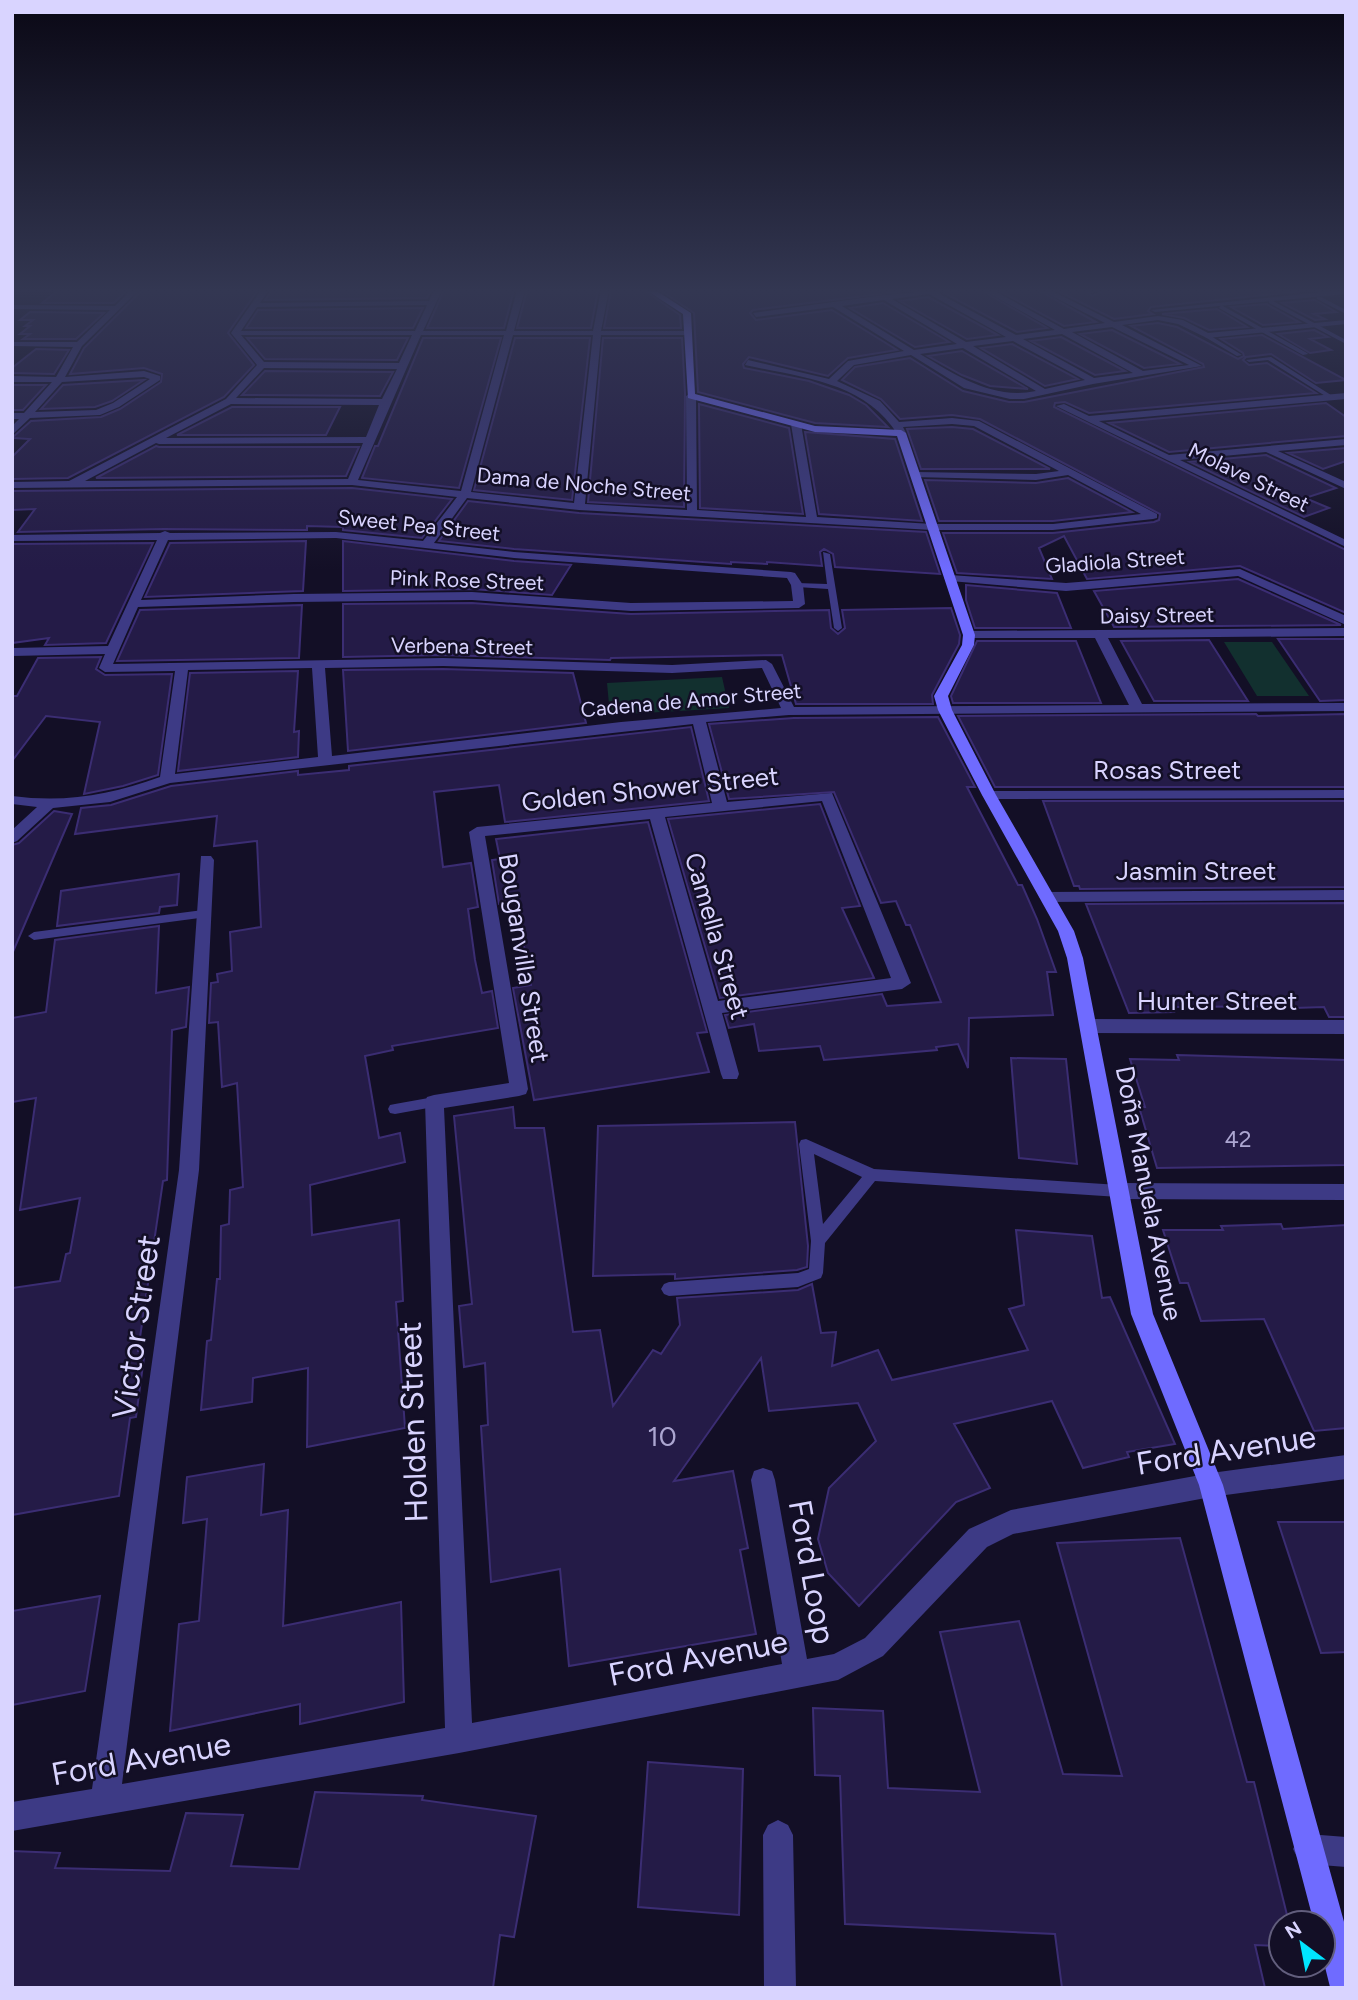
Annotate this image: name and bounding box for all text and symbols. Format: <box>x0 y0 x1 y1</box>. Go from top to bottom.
street label: Molave Street <box>1185 437 1314 517</box>
street label: Dama de Noche Street <box>476 462 692 506</box>
street label: Sweet Pea Street <box>336 504 502 546</box>
street label: Gladiola Street <box>1044 544 1186 578</box>
street label: Pink Rose Street <box>389 565 545 595</box>
street label: Daisy Street <box>1099 601 1215 629</box>
street label: Verbena Street <box>391 632 533 660</box>
street label: Cadena de Amor Street <box>580 678 802 722</box>
street label: Rosas Street <box>1093 754 1241 786</box>
street label: Golden Shower Street <box>520 760 780 818</box>
street label: Camella Street <box>678 849 756 1023</box>
street label: Bouganvilla Street <box>492 851 556 1065</box>
street label: Jasmin Street <box>1116 855 1276 887</box>
street label: Hunter Street <box>1137 985 1297 1017</box>
street label: Doña Manuela Avenue <box>1109 1063 1189 1323</box>
house number: 42 <box>1224 1125 1252 1153</box>
street label: Victor Street <box>104 1232 168 1422</box>
street label: Holden Street <box>391 1321 435 1523</box>
street label: Ford Avenue <box>1133 1417 1319 1483</box>
house number: 10 <box>647 1419 677 1453</box>
street label: Ford Loop <box>781 1497 843 1647</box>
street label: Ford Avenue <box>605 1622 791 1694</box>
street label: Ford Avenue <box>48 1725 234 1793</box>
north arrow <box>1267 1909 1337 1979</box>
text: N <box>1281 1916 1306 1944</box>

